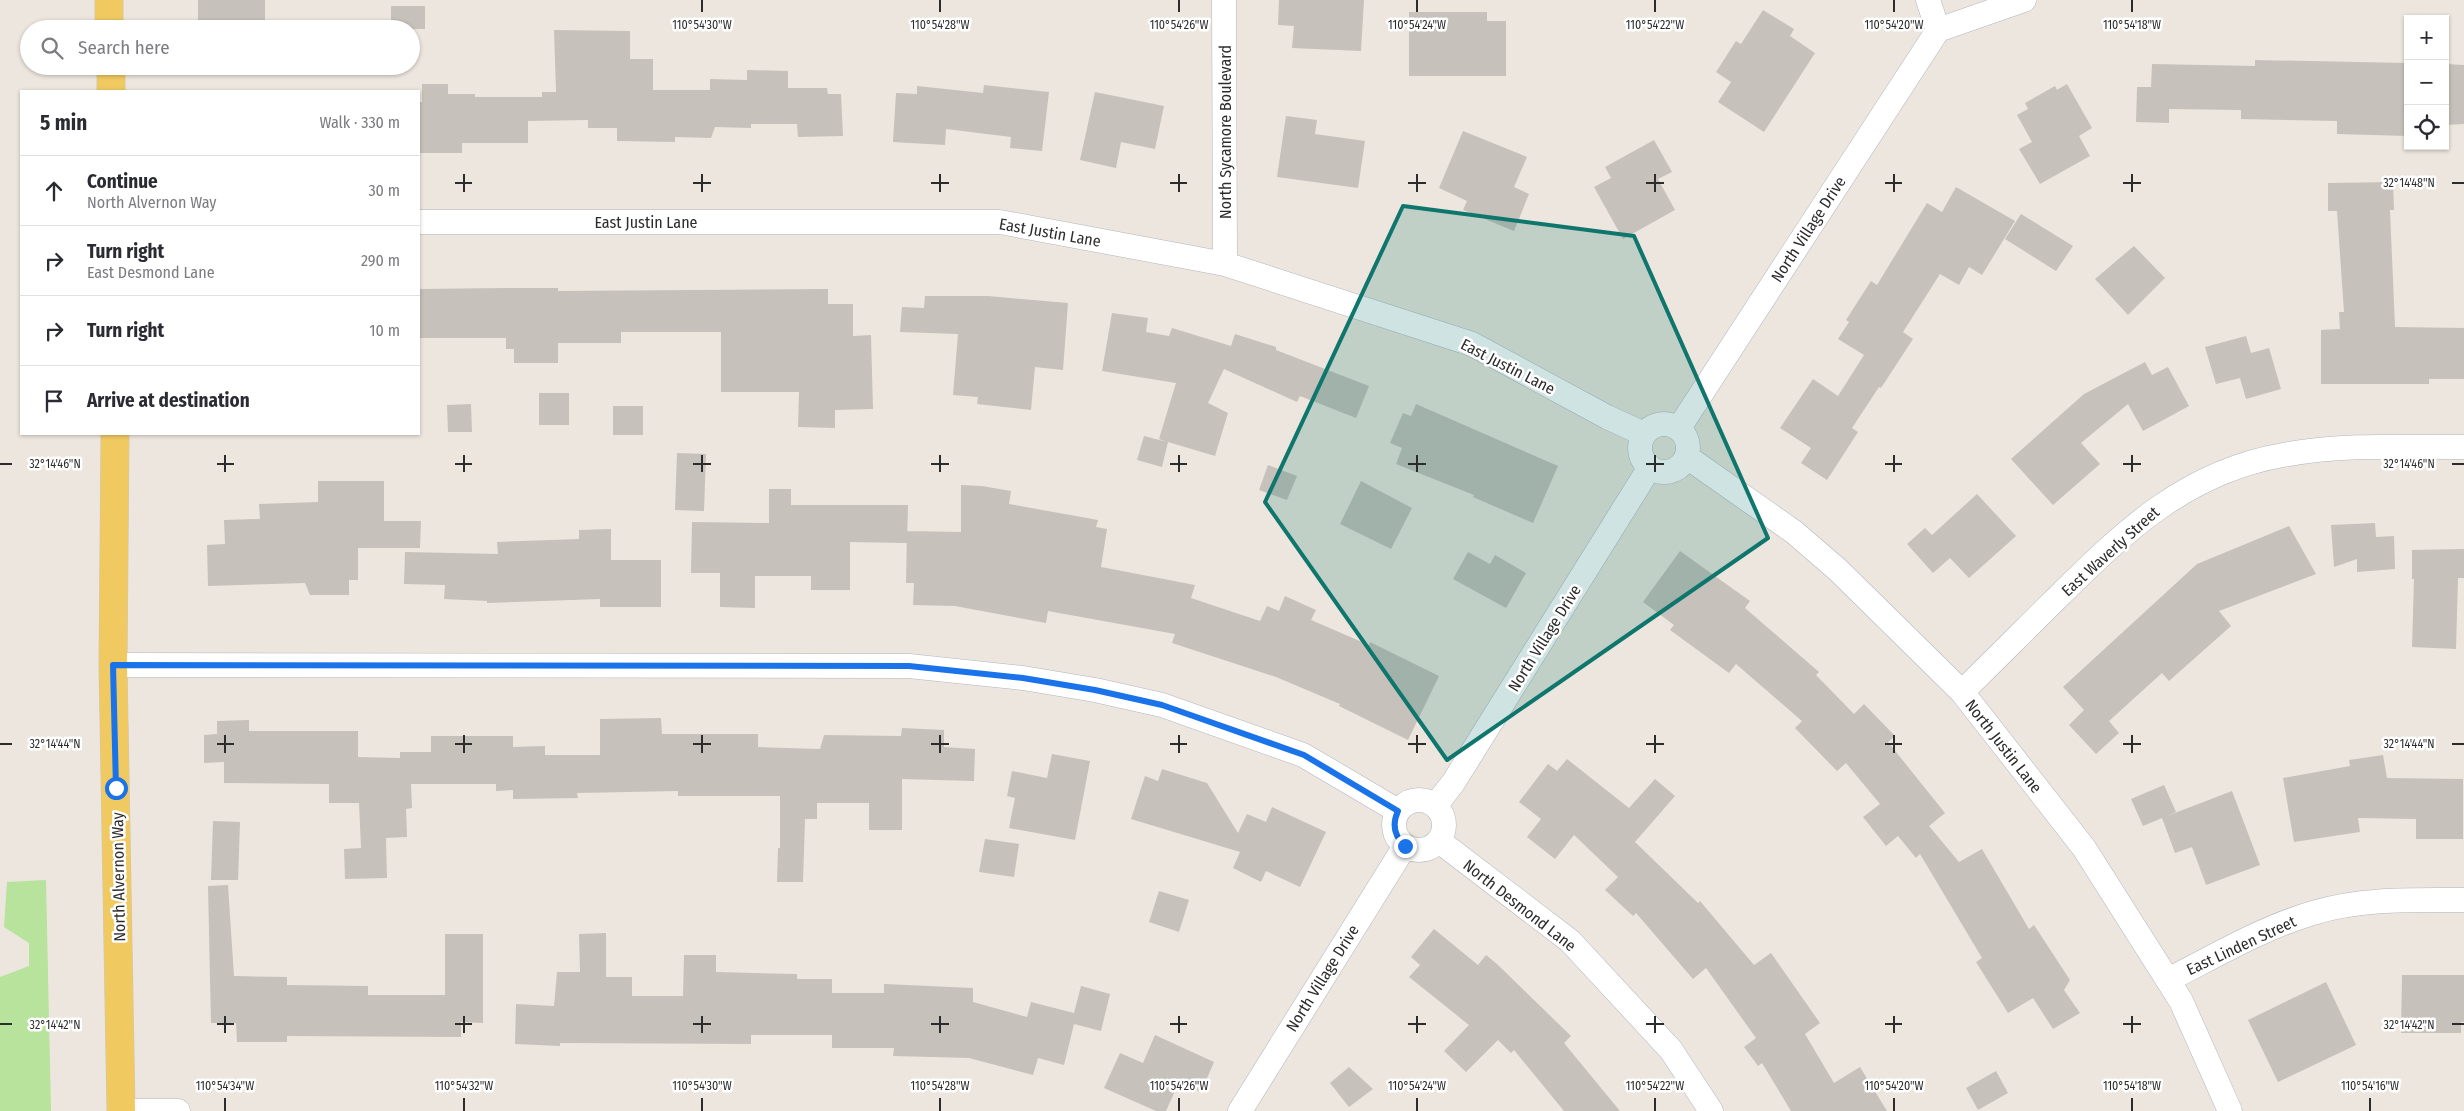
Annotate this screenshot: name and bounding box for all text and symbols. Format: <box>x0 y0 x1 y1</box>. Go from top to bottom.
map controls <box>2404 15 2449 150</box>
button: + <box>2404 15 2449 60</box>
text: 110°54'30"W <box>672 18 732 32</box>
text: 110°54'28"W <box>911 18 969 32</box>
text: 110°54'26"W <box>1150 18 1208 32</box>
text: 110°54'24"W <box>1388 18 1446 32</box>
text: 110°54'22"W <box>1626 18 1684 32</box>
text: 110°54'20"W <box>1864 18 1924 32</box>
text: 110°54'18"W <box>2103 18 2161 32</box>
search box <box>20 20 420 75</box>
icon: search <box>38 34 66 62</box>
text: Search here <box>78 36 170 59</box>
street label: North Sycamore Boulevard <box>1216 45 1235 219</box>
button: − <box>2404 60 2449 105</box>
button: locate <box>2404 105 2449 150</box>
text: 5 min <box>40 110 87 136</box>
text: Walk · 330 m <box>319 113 400 132</box>
text: Continue <box>87 170 158 193</box>
street label: North Village Drive <box>1767 173 1850 286</box>
text: 32°14'48"N <box>2383 176 2435 190</box>
icon: ahead <box>40 177 68 205</box>
text: 30 m <box>368 181 400 200</box>
text: North Alvernon Way <box>87 193 216 212</box>
street label: East Justin Lane <box>594 213 698 232</box>
street label: East Justin Lane <box>998 214 1102 251</box>
text: Turn right <box>87 240 164 263</box>
icon: right <box>40 247 68 275</box>
text: 290 m <box>361 251 400 270</box>
text: East Desmond Lane <box>87 263 215 282</box>
icon: right <box>40 317 68 345</box>
text: Turn right <box>87 319 164 342</box>
text: 10 m <box>369 321 400 340</box>
street label: East Justin Lane <box>1458 335 1558 398</box>
icon: arrive <box>40 387 68 415</box>
text: Arrive at destination <box>87 389 250 412</box>
text: 32°14'46"N <box>29 457 81 471</box>
text: 32°14'46"N <box>2383 457 2435 471</box>
street label: East Waverly Street <box>2058 502 2164 600</box>
street label: North Village Drive <box>1504 581 1585 695</box>
street label: North Justin Lane <box>1961 696 2046 797</box>
text: 32°14'44"N <box>30 737 80 751</box>
text: 32°14'44"N <box>2384 737 2434 751</box>
route start <box>105 777 128 800</box>
street label: North Alvernon Way <box>108 811 129 942</box>
route end <box>1394 835 1417 858</box>
street label: North Desmond Lane <box>1460 855 1580 955</box>
street label: East Linden Street <box>2184 911 2300 979</box>
street label: North Village Drive <box>1282 921 1363 1035</box>
text: 32°14'42"N <box>30 1018 80 1032</box>
text: 32°14'42"N <box>2384 1018 2434 1032</box>
text: 110°54'34"W <box>196 1079 254 1093</box>
text: 110°54'32"W <box>435 1079 493 1093</box>
text: 110°54'30"W <box>672 1079 732 1093</box>
text: 110°54'28"W <box>911 1079 969 1093</box>
text: 110°54'26"W <box>1150 1079 1208 1093</box>
text: 110°54'24"W <box>1388 1079 1446 1093</box>
text: 110°54'22"W <box>1626 1079 1684 1093</box>
text: 110°54'20"W <box>1864 1079 1924 1093</box>
text: 110°54'18"W <box>2103 1079 2161 1093</box>
text: 110°54'16"W <box>2341 1079 2399 1093</box>

